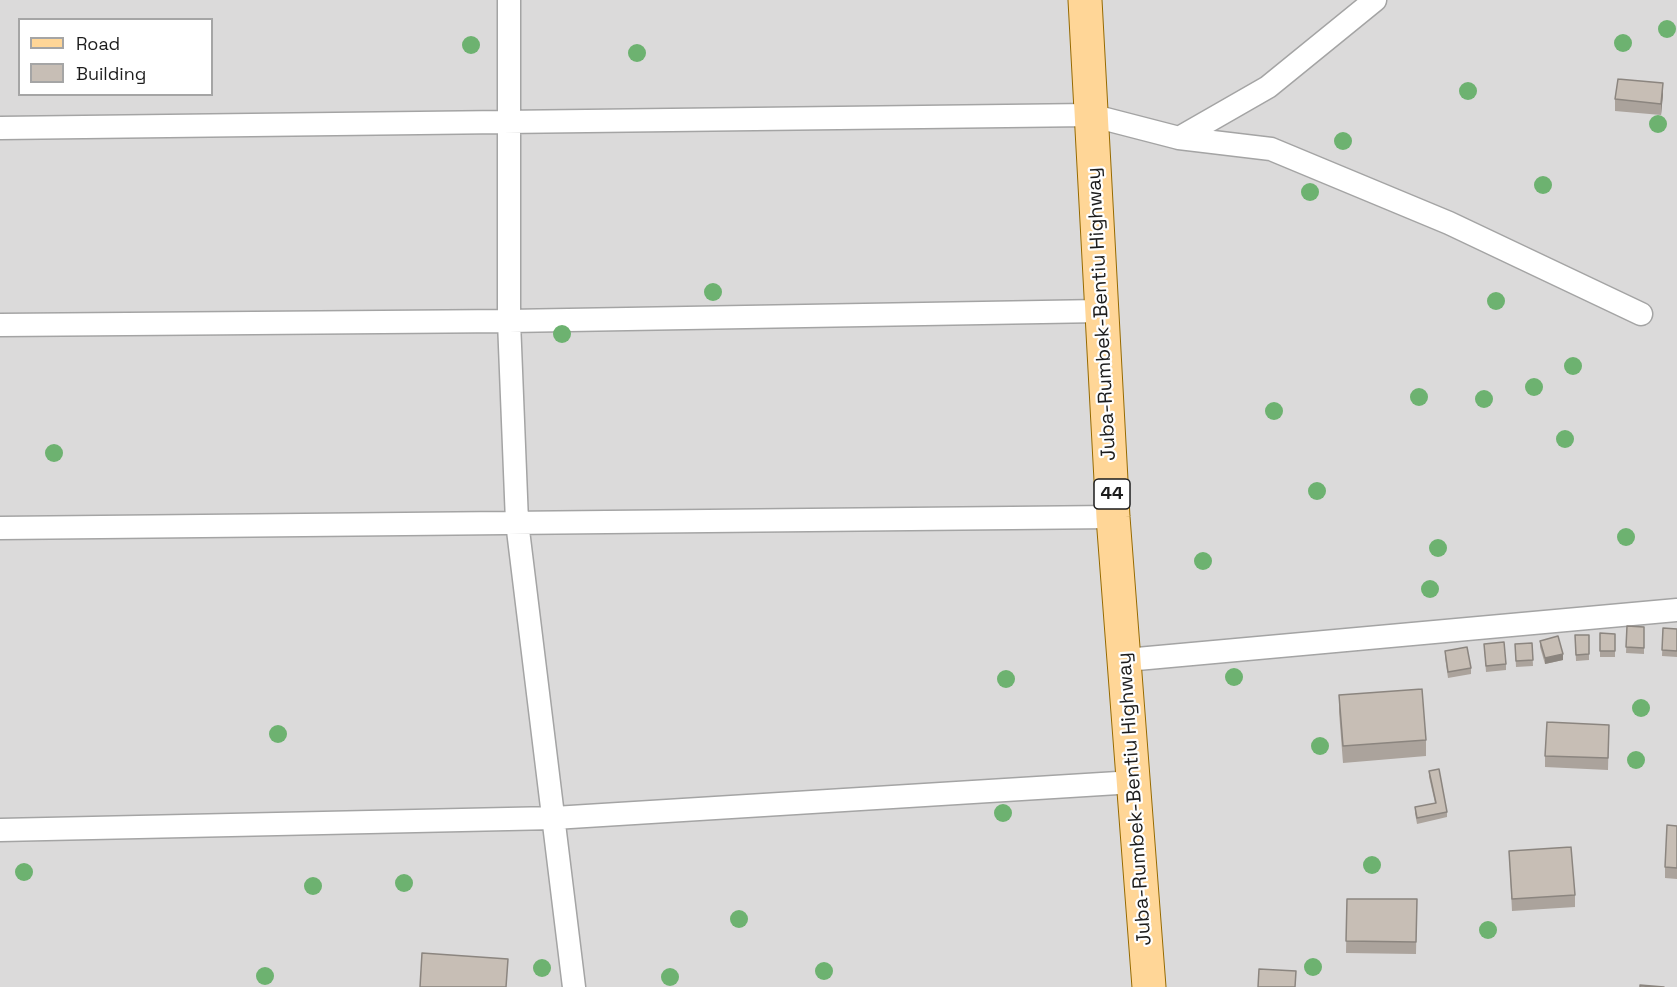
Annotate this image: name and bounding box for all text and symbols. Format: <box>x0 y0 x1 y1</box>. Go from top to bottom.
legend <box>18 18 213 96</box>
text: Road <box>76 32 120 55</box>
text: Building <box>76 62 146 85</box>
street label: Juba-Rumbek-Bentiu Highway <box>1082 167 1122 461</box>
road number: 44 <box>1094 479 1130 509</box>
street label: Juba-Rumbek-Bentiu Highway <box>1113 652 1157 946</box>

